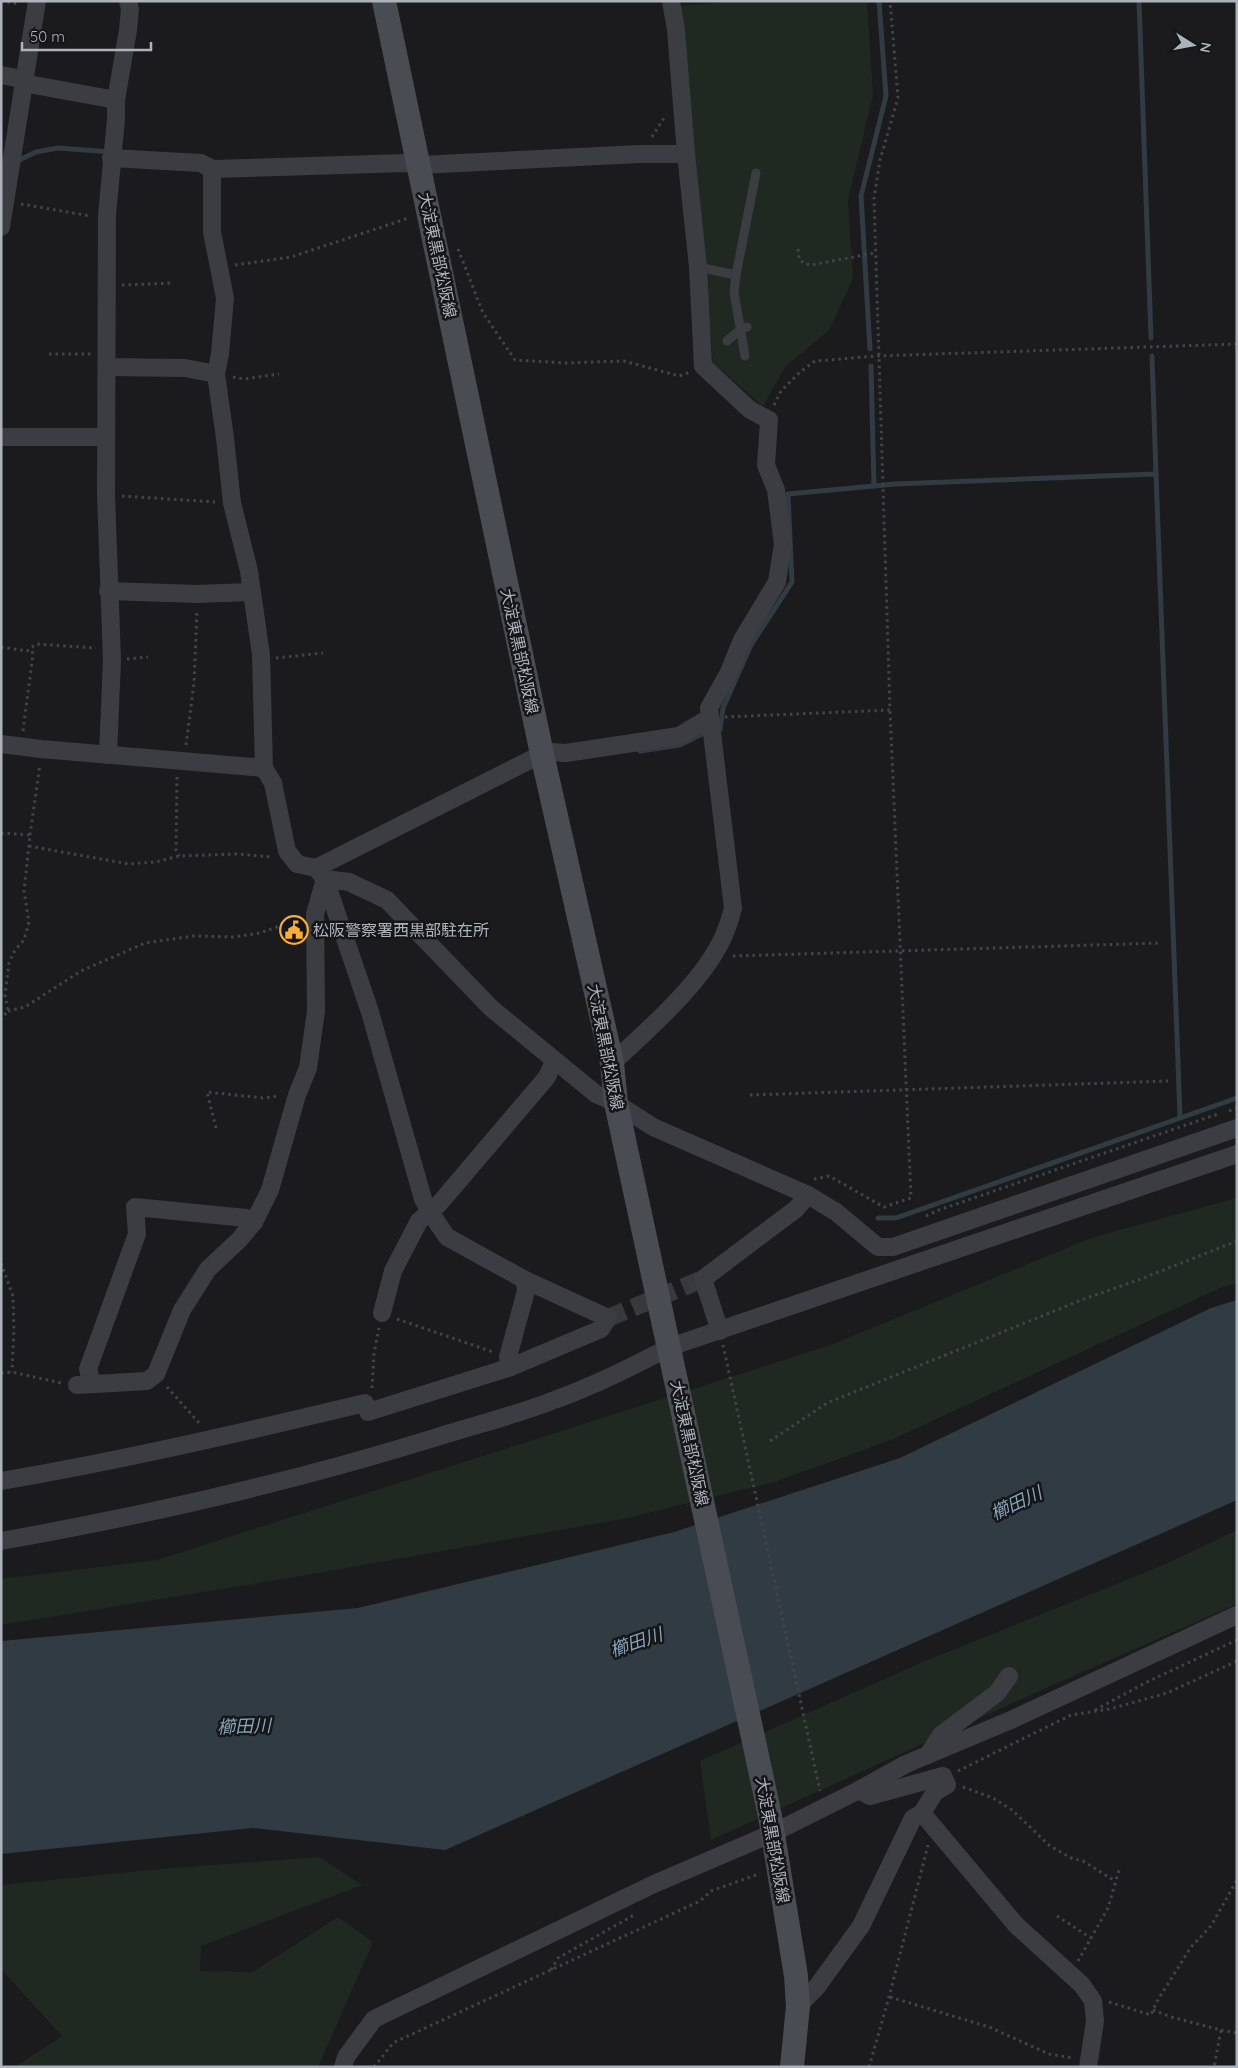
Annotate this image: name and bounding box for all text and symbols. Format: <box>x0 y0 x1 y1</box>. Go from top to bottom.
scale bar <box>22 20 151 52</box>
north arrow <box>1168 20 1218 70</box>
text: 50 m <box>30 27 65 46</box>
text: N <box>1196 41 1216 54</box>
street label: 大淀東黒部松阪線 <box>415 190 461 320</box>
street label: 大淀東黒部松阪線 <box>497 586 543 716</box>
public building icon: 松阪警察署西黒部駐在所 <box>279 915 309 945</box>
place label: 松阪警察署西黒部駐在所 <box>313 920 489 940</box>
street label: 大淀東黒部松阪線 <box>584 982 628 1112</box>
street label: 大淀東黒部松阪線 <box>667 1378 713 1508</box>
water label: 櫛田川 <box>987 1480 1047 1525</box>
water label: 櫛田川 <box>607 1622 667 1662</box>
water label: 櫛田川 <box>217 1713 273 1738</box>
street label: 大淀東黒部松阪線 <box>752 1775 794 1905</box>

